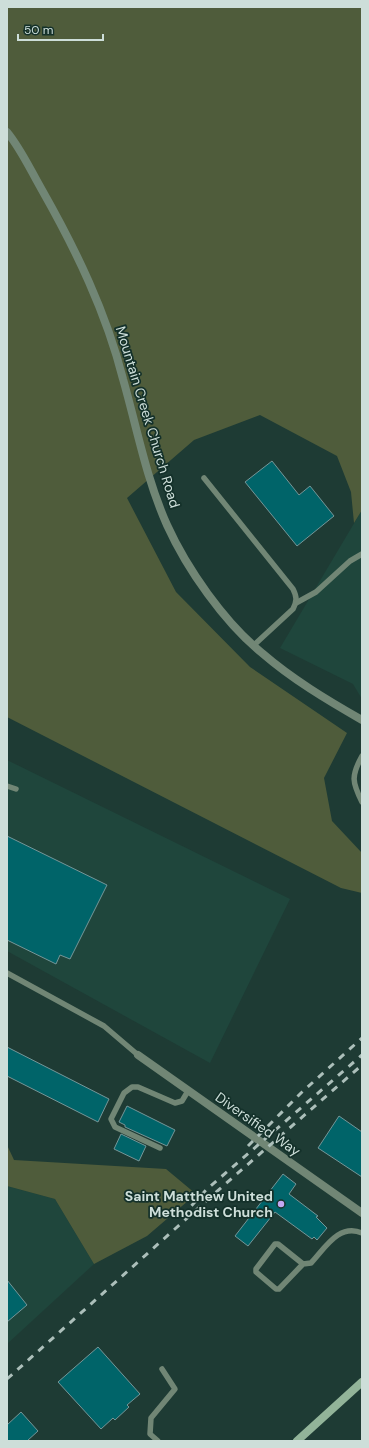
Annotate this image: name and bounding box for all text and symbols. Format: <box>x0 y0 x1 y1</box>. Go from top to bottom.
scale bar <box>18 16 103 42</box>
text: 50 m <box>24 22 53 38</box>
street label: Mountain Creek Church Road <box>112 324 184 510</box>
street label: Diversified Way <box>212 1088 304 1160</box>
place label: Saint Matthew United Methodist Church <box>125 1187 273 1221</box>
marker: Saint Matthew United Methodist Church <box>276 1199 286 1209</box>

